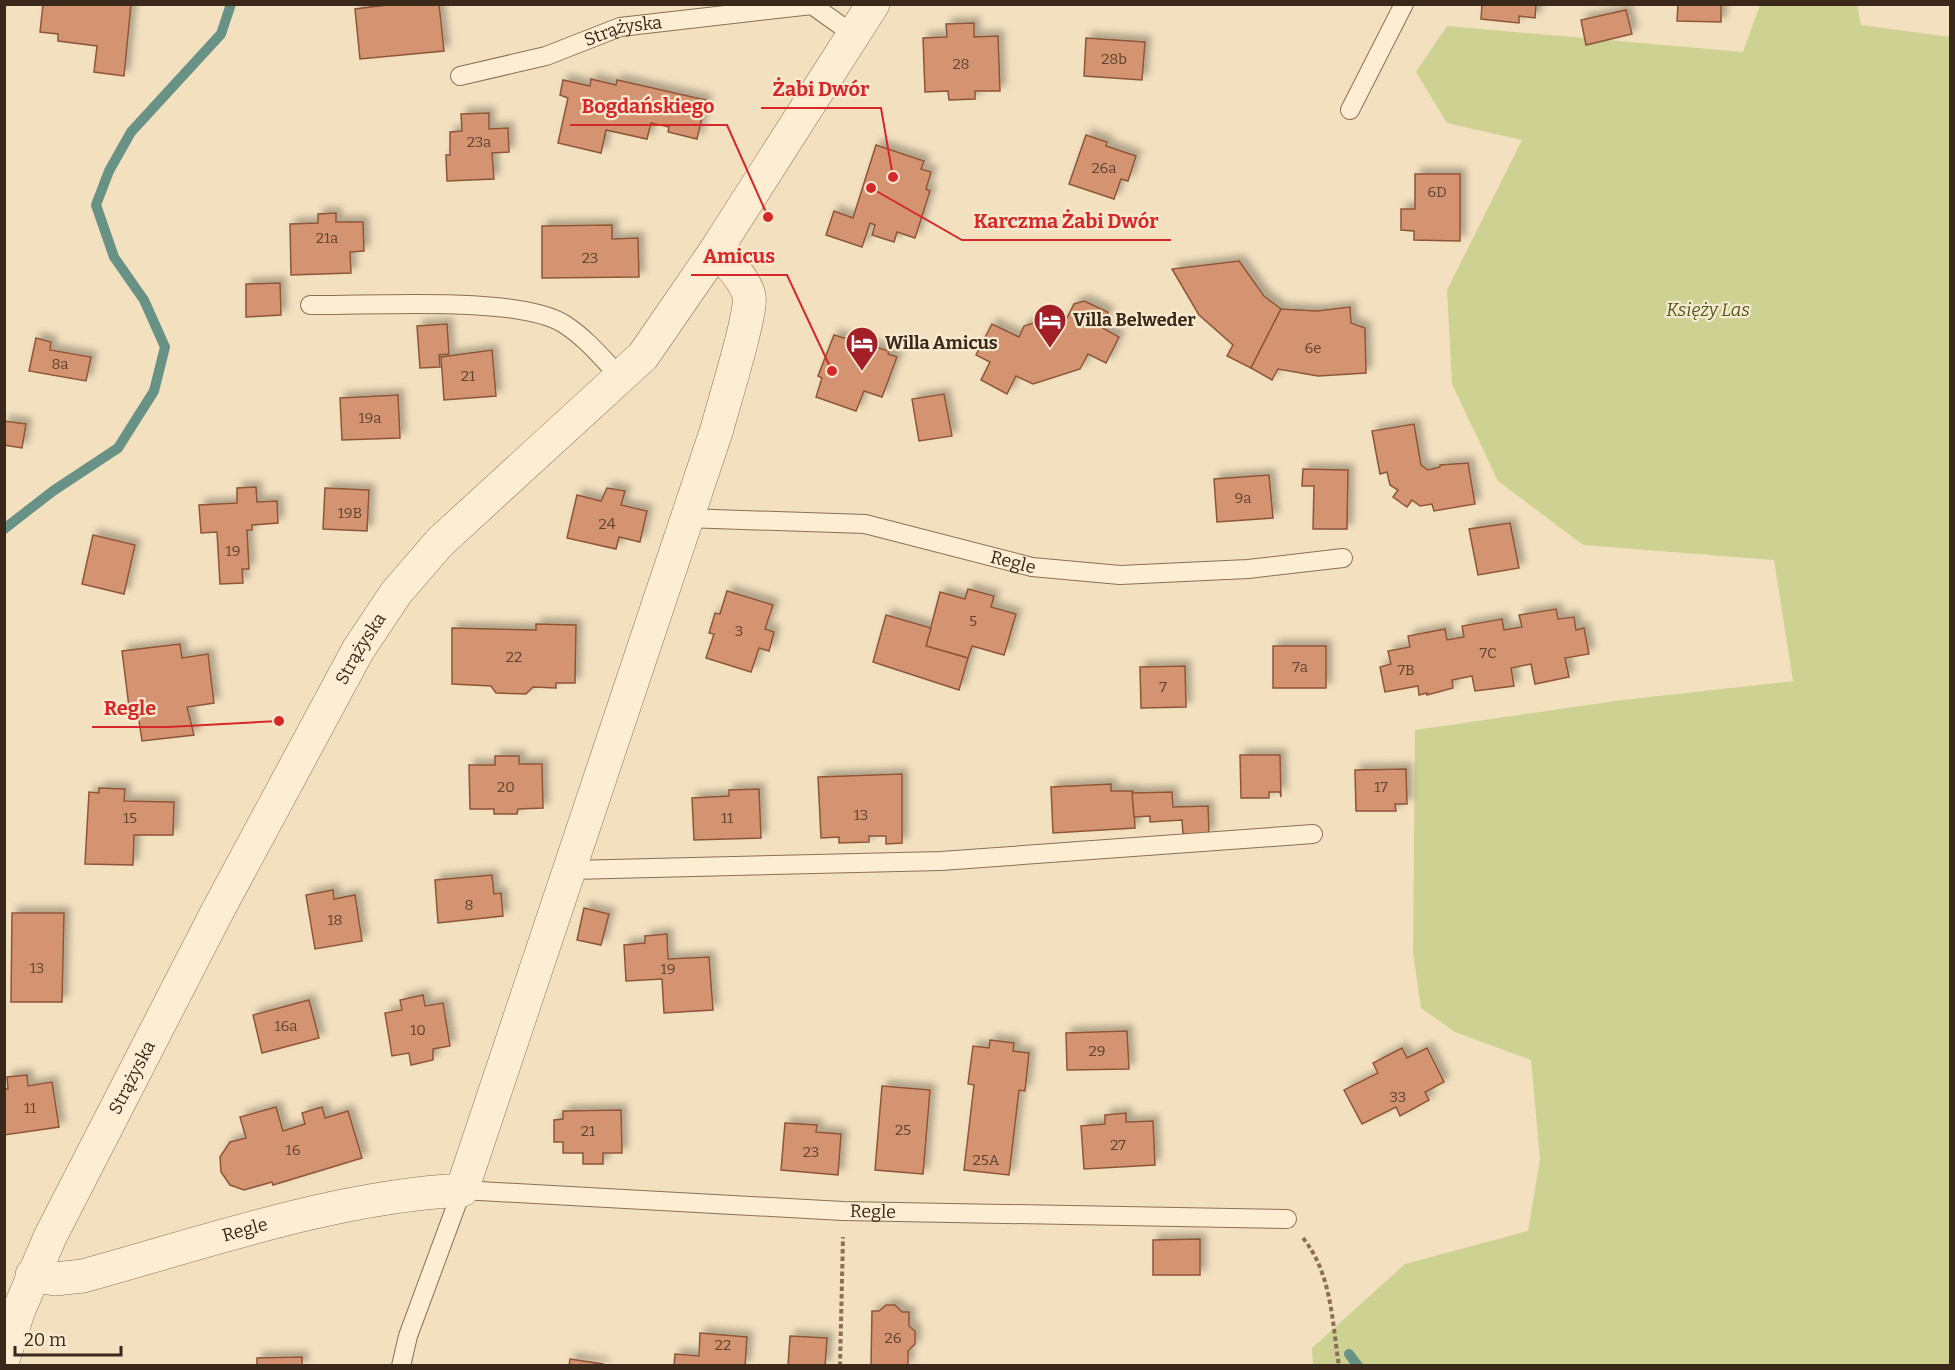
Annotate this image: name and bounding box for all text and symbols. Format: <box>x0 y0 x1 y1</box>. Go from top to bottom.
street label: Strążyska <box>581 11 663 51</box>
house number: 28b <box>1101 50 1127 68</box>
house number: 28 <box>952 55 970 73</box>
callout: Żabi Dwór <box>761 70 881 108</box>
text: Żabi Dwór <box>773 77 870 101</box>
callout: Bogdańskiego <box>570 87 727 125</box>
text: Bogdańskiego <box>581 94 715 118</box>
house number: 23a <box>467 133 491 151</box>
house number: 26a <box>1091 159 1117 177</box>
house number: 6D <box>1427 183 1447 201</box>
callout: Karczma Żabi Dwór <box>962 202 1171 240</box>
text: Karczma Żabi Dwór <box>973 209 1159 233</box>
house number: 21a <box>316 229 338 247</box>
callout: Amicus <box>691 237 787 275</box>
text: Amicus <box>703 244 775 268</box>
house number: 23 <box>582 249 598 267</box>
park label: Księży Las <box>1666 299 1750 321</box>
hotel icon: Villa Belweder <box>1032 302 1068 349</box>
place label: Villa Belweder <box>1073 309 1196 331</box>
hotel icon: Willa Amicus <box>844 325 880 372</box>
place label: Willa Amicus <box>885 332 998 354</box>
house number: 6e <box>1304 339 1322 357</box>
house number: 8a <box>52 355 68 373</box>
house number: 21 <box>461 367 475 385</box>
house number: 19a <box>358 409 382 427</box>
house number: 9a <box>1235 489 1252 507</box>
house number: 19B <box>338 504 362 522</box>
house number: 24 <box>599 515 616 533</box>
house number: 19 <box>226 542 240 560</box>
street label: Regle <box>988 546 1038 579</box>
street label: Strążyska <box>330 608 391 688</box>
house number: 5 <box>969 612 977 630</box>
house number: 3 <box>735 622 743 640</box>
house number: 7C <box>1479 644 1497 662</box>
house number: 22 <box>506 648 522 666</box>
house number: 7a <box>1292 658 1308 676</box>
house number: 7B <box>1397 661 1415 679</box>
house number: 7 <box>1159 678 1167 696</box>
callout: Regle <box>92 689 168 727</box>
text: Regle <box>104 696 156 720</box>
house number: 20 <box>497 778 515 796</box>
house number: 17 <box>1374 778 1388 796</box>
house number: 13 <box>854 806 868 824</box>
house number: 15 <box>123 809 137 827</box>
house number: 11 <box>721 809 733 827</box>
house number: 8 <box>464 896 474 914</box>
house number: 18 <box>327 911 343 929</box>
house number: 13 <box>30 959 44 977</box>
house number: 19 <box>661 960 675 978</box>
house number: 16a <box>274 1017 298 1035</box>
house number: 10 <box>410 1021 426 1039</box>
street label: Strążyska <box>104 1037 160 1118</box>
house number: 29 <box>1089 1042 1105 1060</box>
house number: 33 <box>1390 1088 1406 1106</box>
house number: 11 <box>24 1099 36 1117</box>
house number: 25 <box>895 1121 911 1139</box>
house number: 21 <box>581 1122 595 1140</box>
house number: 27 <box>1110 1136 1126 1154</box>
house number: 16 <box>286 1141 301 1159</box>
house number: 23 <box>803 1143 819 1161</box>
house number: 25A <box>973 1151 1000 1169</box>
street label: Regle <box>850 1200 896 1223</box>
street label: Regle <box>220 1213 270 1246</box>
scale bar <box>15 1319 122 1357</box>
text: 20 m <box>24 1329 66 1351</box>
house number: 26 <box>885 1329 902 1347</box>
house number: 22 <box>715 1336 731 1354</box>

